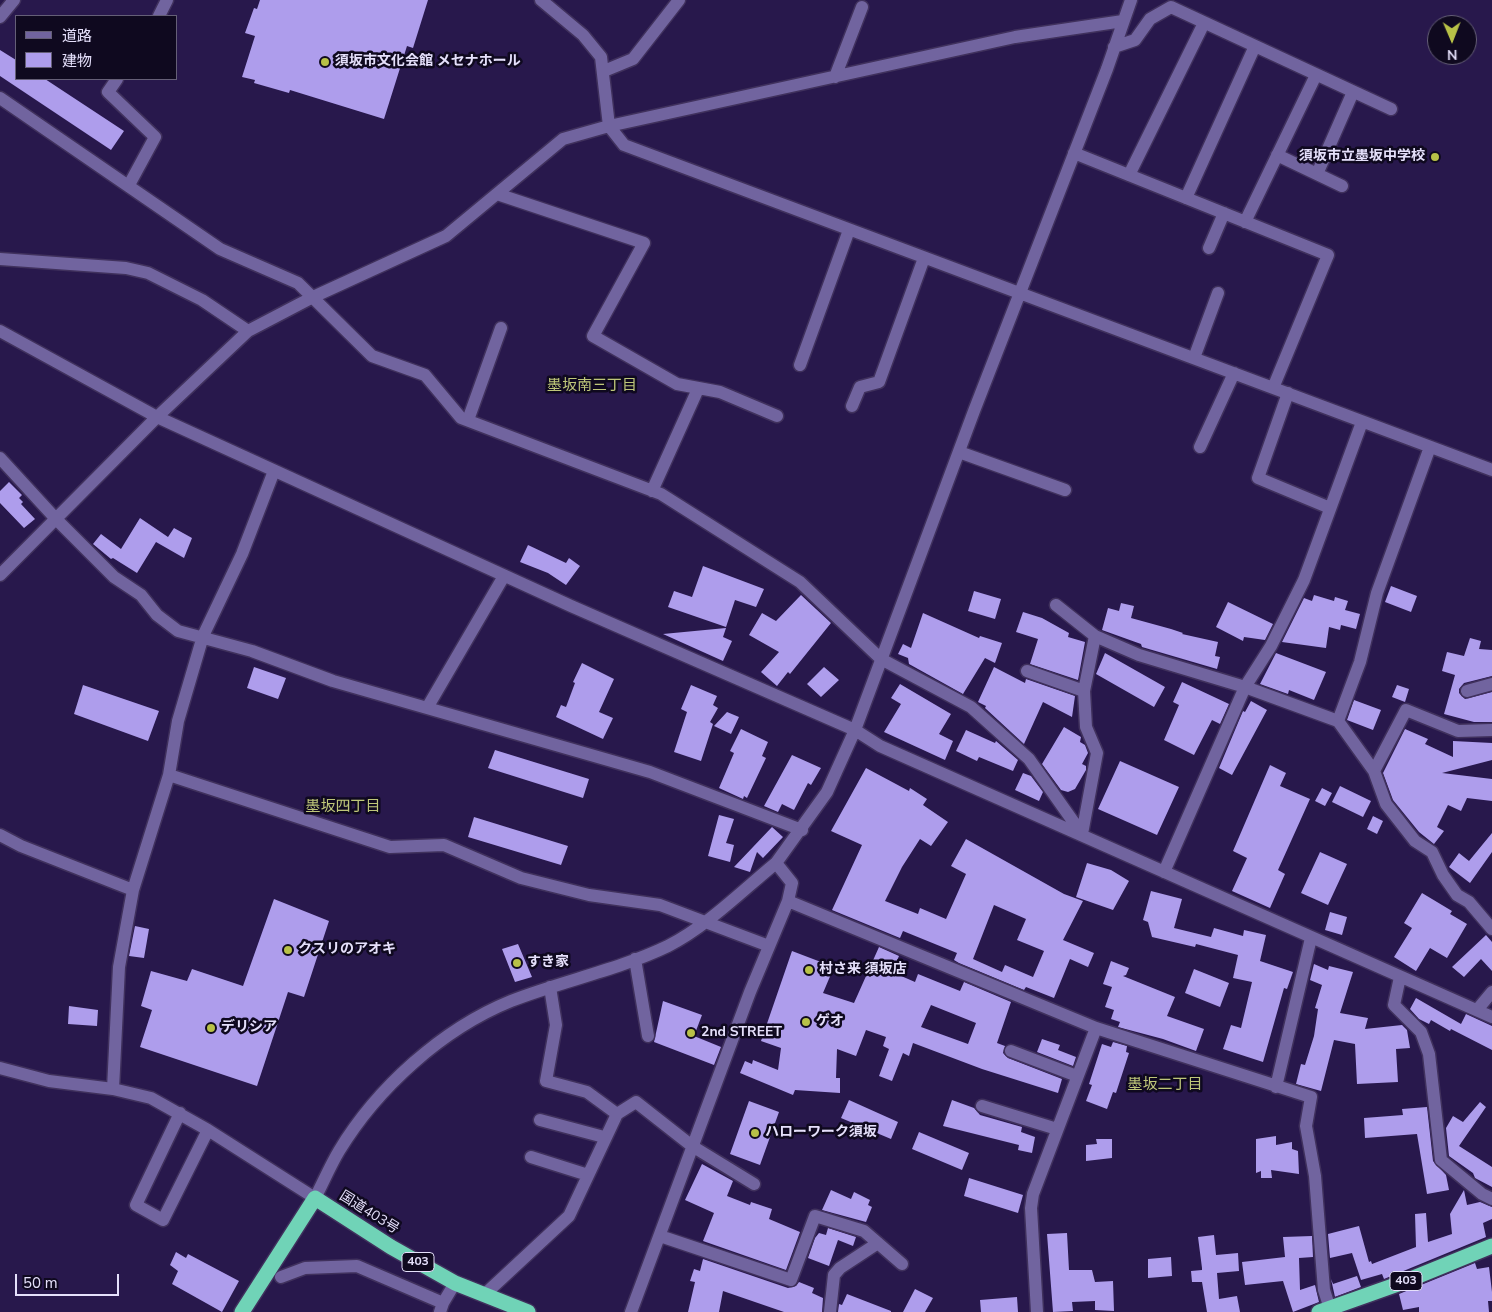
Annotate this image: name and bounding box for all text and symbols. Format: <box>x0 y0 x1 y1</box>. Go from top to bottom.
legend <box>15 15 178 80</box>
north arrow <box>1427 15 1477 65</box>
text: 道路 <box>62 26 92 46</box>
text: N <box>1447 45 1458 64</box>
text: 建物 <box>62 51 92 71</box>
place label: 須坂市文化会館 メセナホール <box>335 54 521 70</box>
marker: 須坂市文化会館 メセナホール <box>319 56 331 68</box>
place label: 須坂市立墨坂中学校 <box>1299 149 1425 165</box>
marker: 須坂市立墨坂中学校 <box>1429 151 1441 163</box>
district label: 墨坂南三丁目 <box>547 377 637 395</box>
district label: 墨坂四丁目 <box>306 798 380 816</box>
place label: クスリのアオキ <box>298 942 396 958</box>
marker: クスリのアオキ <box>282 944 294 956</box>
place label: すき家 <box>527 955 569 971</box>
marker: すき家 <box>511 957 523 969</box>
place label: 村さ来 須坂店 <box>819 962 907 978</box>
marker: 村さ来 須坂店 <box>803 964 815 976</box>
place label: ゲオ <box>816 1014 844 1030</box>
marker: ゲオ <box>800 1016 812 1028</box>
place label: デリシア <box>221 1020 277 1036</box>
marker: デリシア <box>205 1022 217 1034</box>
place label: 2nd STREET <box>701 1025 782 1041</box>
marker: 2nd STREET <box>685 1027 697 1039</box>
district label: 墨坂二丁目 <box>1128 1076 1202 1094</box>
place label: ハローワーク須坂 <box>765 1125 877 1141</box>
marker: ハローワーク須坂 <box>749 1127 761 1139</box>
street label: 国道403号 <box>336 1188 402 1238</box>
road number: 403 <box>402 1252 434 1272</box>
scale bar <box>18 1264 121 1296</box>
road number: 403 <box>1390 1272 1422 1290</box>
text: 50 m <box>23 1273 58 1293</box>

